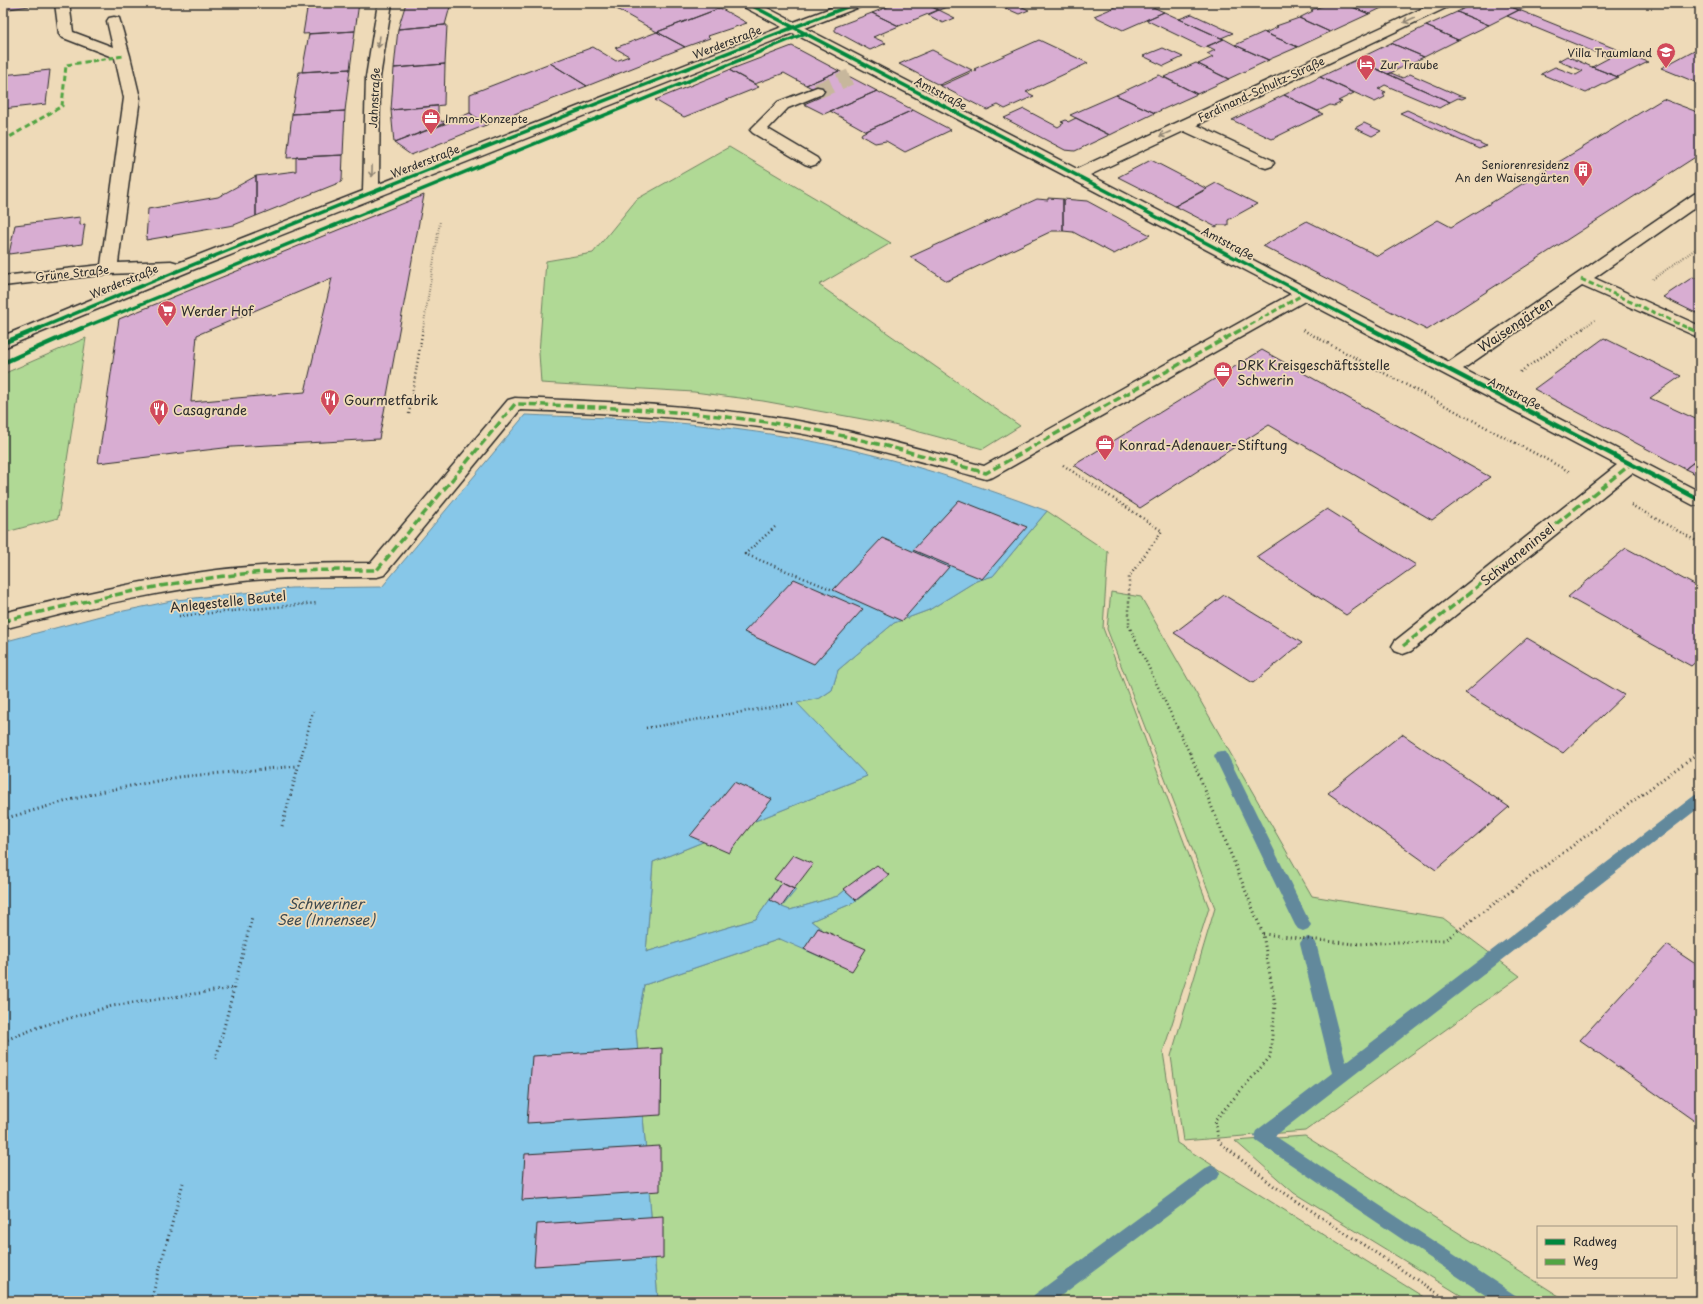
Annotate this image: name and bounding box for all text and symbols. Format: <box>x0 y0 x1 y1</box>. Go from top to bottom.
one-way arrow <box>1404 16 1416 24</box>
street label: Werderstraße <box>690 21 764 63</box>
one-way arrow <box>375 35 383 48</box>
school or university icon: Villa Traumland <box>1655 41 1677 69</box>
place label: Villa Traumland <box>1568 44 1652 61</box>
street label: Ferdinand-Schultz-Straße <box>1195 52 1327 126</box>
hotel icon: Zur Traube <box>1355 53 1377 81</box>
place label: Zur Traube <box>1380 56 1439 73</box>
street label: Jahnstraße <box>364 67 384 129</box>
street label: Amtstraße <box>912 72 971 114</box>
office icon: Immo-Konzepte <box>420 107 442 135</box>
place label: Immo-Konzepte <box>445 110 528 127</box>
one-way arrow <box>1159 131 1171 138</box>
street label: Werderstraße <box>388 140 462 182</box>
place label: Seniorenresidenz An den Waisengärten <box>1455 156 1569 186</box>
building icon: Seniorenresidenz An den Waisengärten <box>1572 159 1594 187</box>
one-way arrow <box>368 164 376 177</box>
street label: Amtstraße <box>1199 222 1258 264</box>
street label: Werderstraße <box>87 259 161 302</box>
street label: Grüne Straße <box>34 261 110 285</box>
street label: Waisengärten <box>1474 292 1556 356</box>
supermarket icon: Werder Hof <box>156 299 178 327</box>
place label: Werder Hof <box>181 301 254 320</box>
place label: DRK Kreisgeschäftsstelle Schwerin <box>1237 355 1390 389</box>
office icon: DRK Kreisgeschäftsstelle Schwerin <box>1212 360 1234 388</box>
street label: Amtstraße <box>1486 372 1545 414</box>
restaurant icon: Gourmetfabrik <box>319 388 341 416</box>
place label: Gourmetfabrik <box>344 390 438 409</box>
restaurant icon: Casagrande <box>148 398 170 426</box>
place label: Casagrande <box>173 400 247 419</box>
office icon: Konrad-Adenauer-Stiftung <box>1094 433 1116 461</box>
place label: Konrad-Adenauer-Stiftung <box>1119 435 1287 454</box>
street label: Schwaneninsel <box>1476 518 1558 590</box>
street label: Anlegestelle Beutel <box>169 585 287 617</box>
water label: Schweriner See (Innensee) <box>277 893 376 930</box>
legend <box>1537 1226 1677 1278</box>
text: Radweg <box>1573 1232 1617 1250</box>
text: Weg <box>1573 1252 1598 1270</box>

